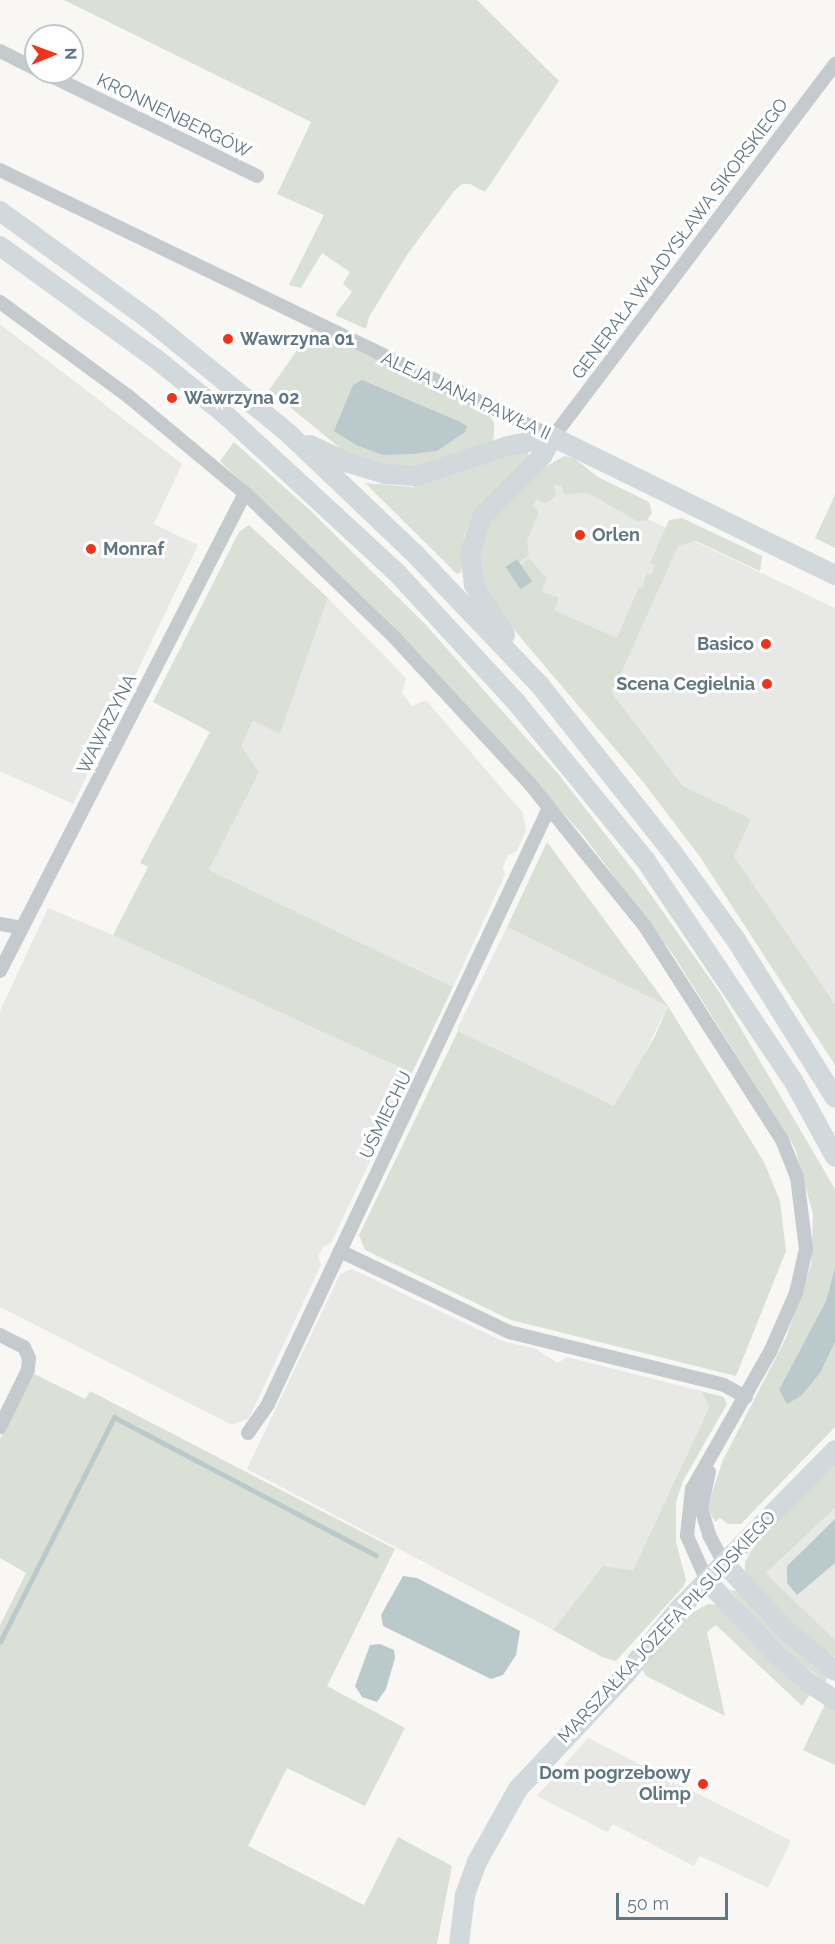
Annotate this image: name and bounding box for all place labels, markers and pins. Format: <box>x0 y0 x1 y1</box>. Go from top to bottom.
place label: Wawrzyna 01 <box>240 328 354 350</box>
marker: Wawrzyna 01 <box>221 332 235 346</box>
place label: Wawrzyna 02 <box>184 387 299 409</box>
marker: Wawrzyna 02 <box>165 391 179 405</box>
place label: Orlen <box>592 524 640 546</box>
marker: Orlen <box>573 528 587 542</box>
place label: Monraf <box>103 538 164 560</box>
marker: Monraf <box>84 542 98 556</box>
place label: Basico <box>697 633 754 655</box>
marker: Basico <box>759 637 773 651</box>
place label: Scena Cegielnia <box>616 673 755 695</box>
marker: Scena Cegielnia <box>760 677 774 691</box>
place label: Dom pogrzebowy Olimp <box>539 1763 691 1806</box>
marker: Dom pogrzebowy Olimp <box>696 1777 710 1791</box>

